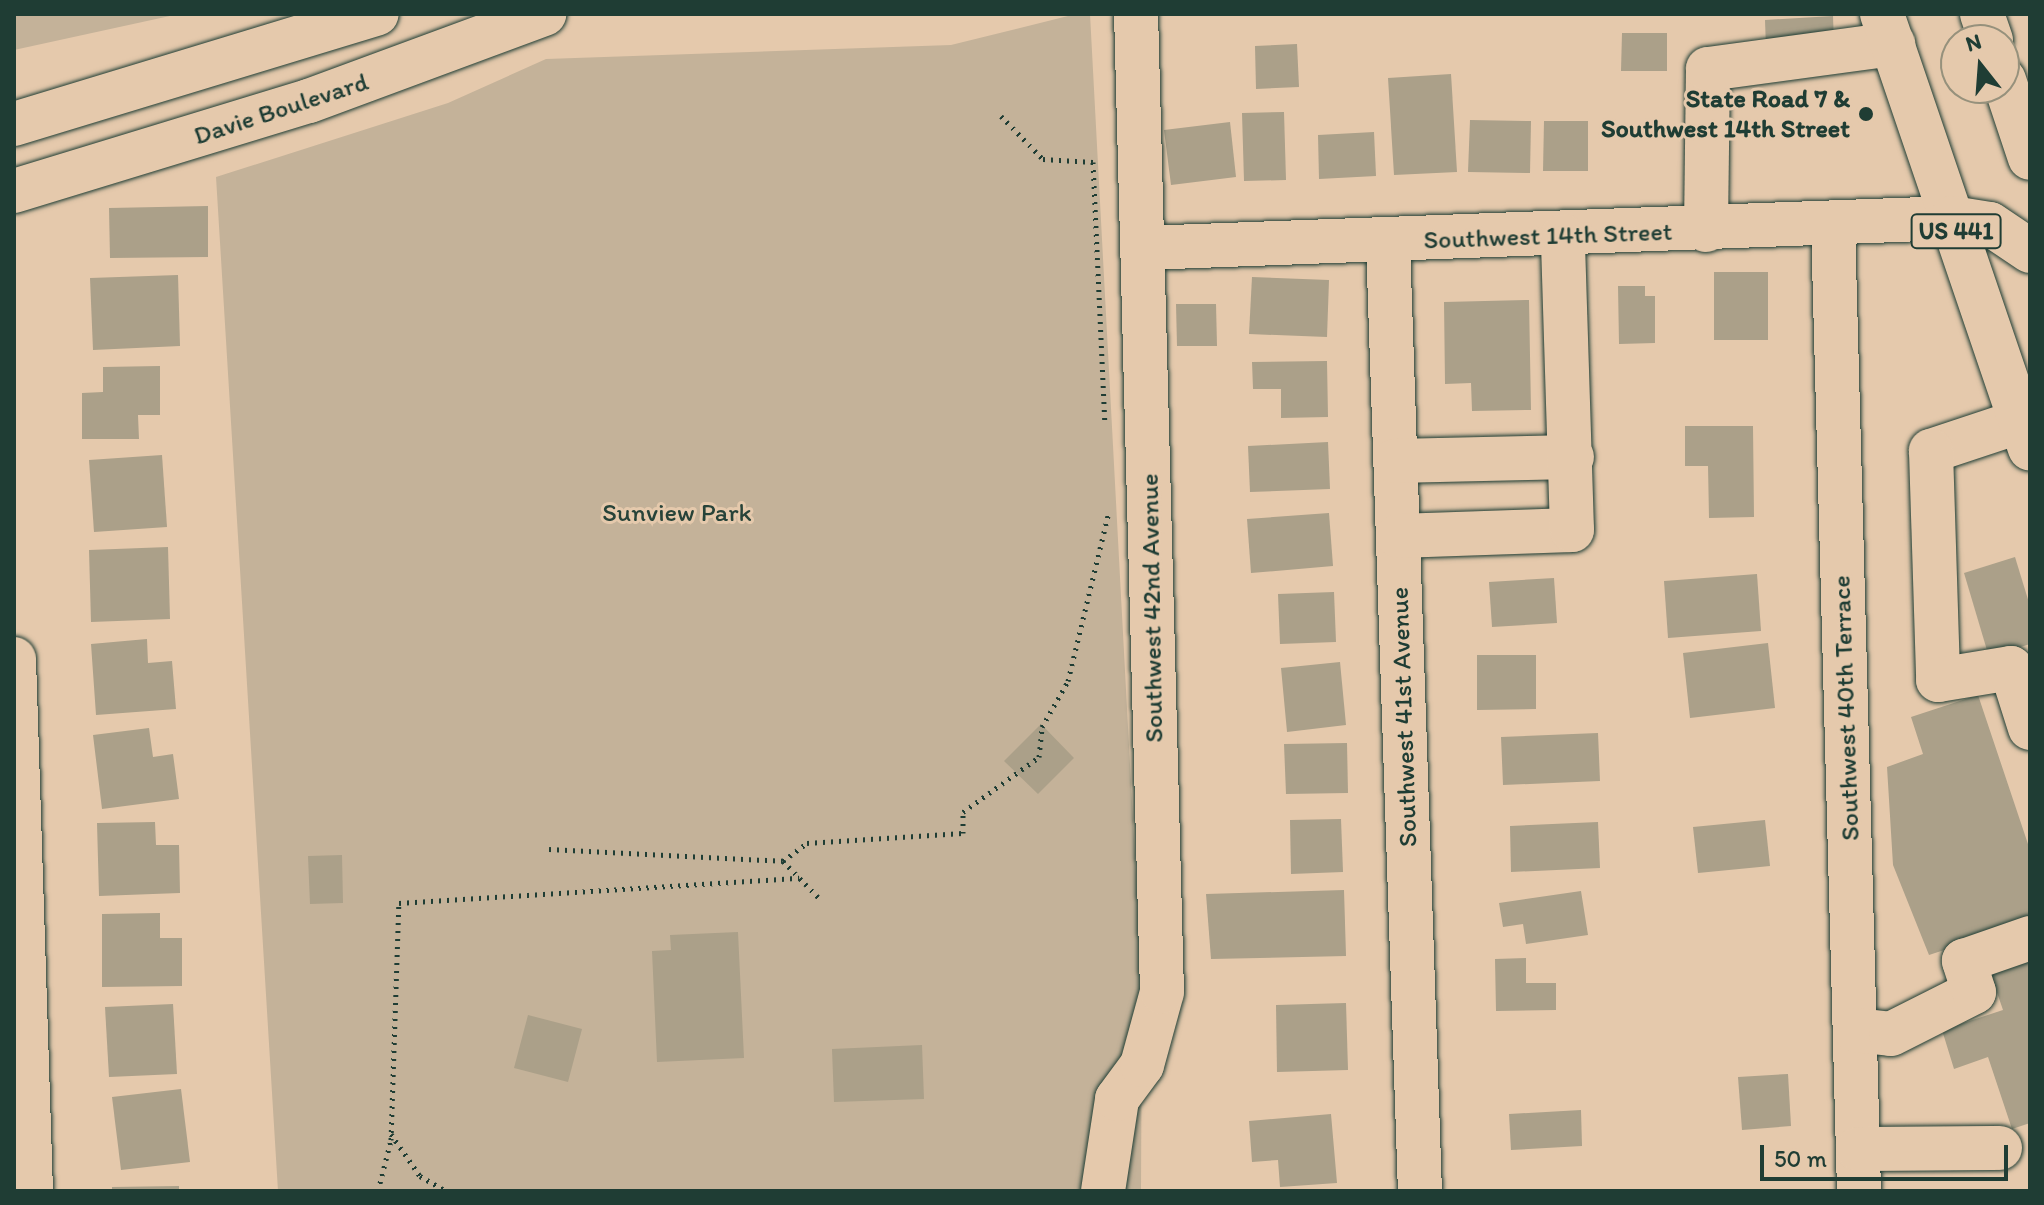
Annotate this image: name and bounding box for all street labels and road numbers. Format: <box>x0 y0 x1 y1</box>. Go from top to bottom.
street label: Davie Boulevard <box>190 66 372 152</box>
road number: US 441 <box>1910 211 2002 251</box>
street label: Southwest 14th Street <box>1424 216 1672 256</box>
street label: Southwest 42nd Avenue <box>1134 474 1170 742</box>
street label: Southwest 40th Terrace <box>1826 575 1866 841</box>
street label: Southwest 41st Avenue <box>1384 587 1424 847</box>

